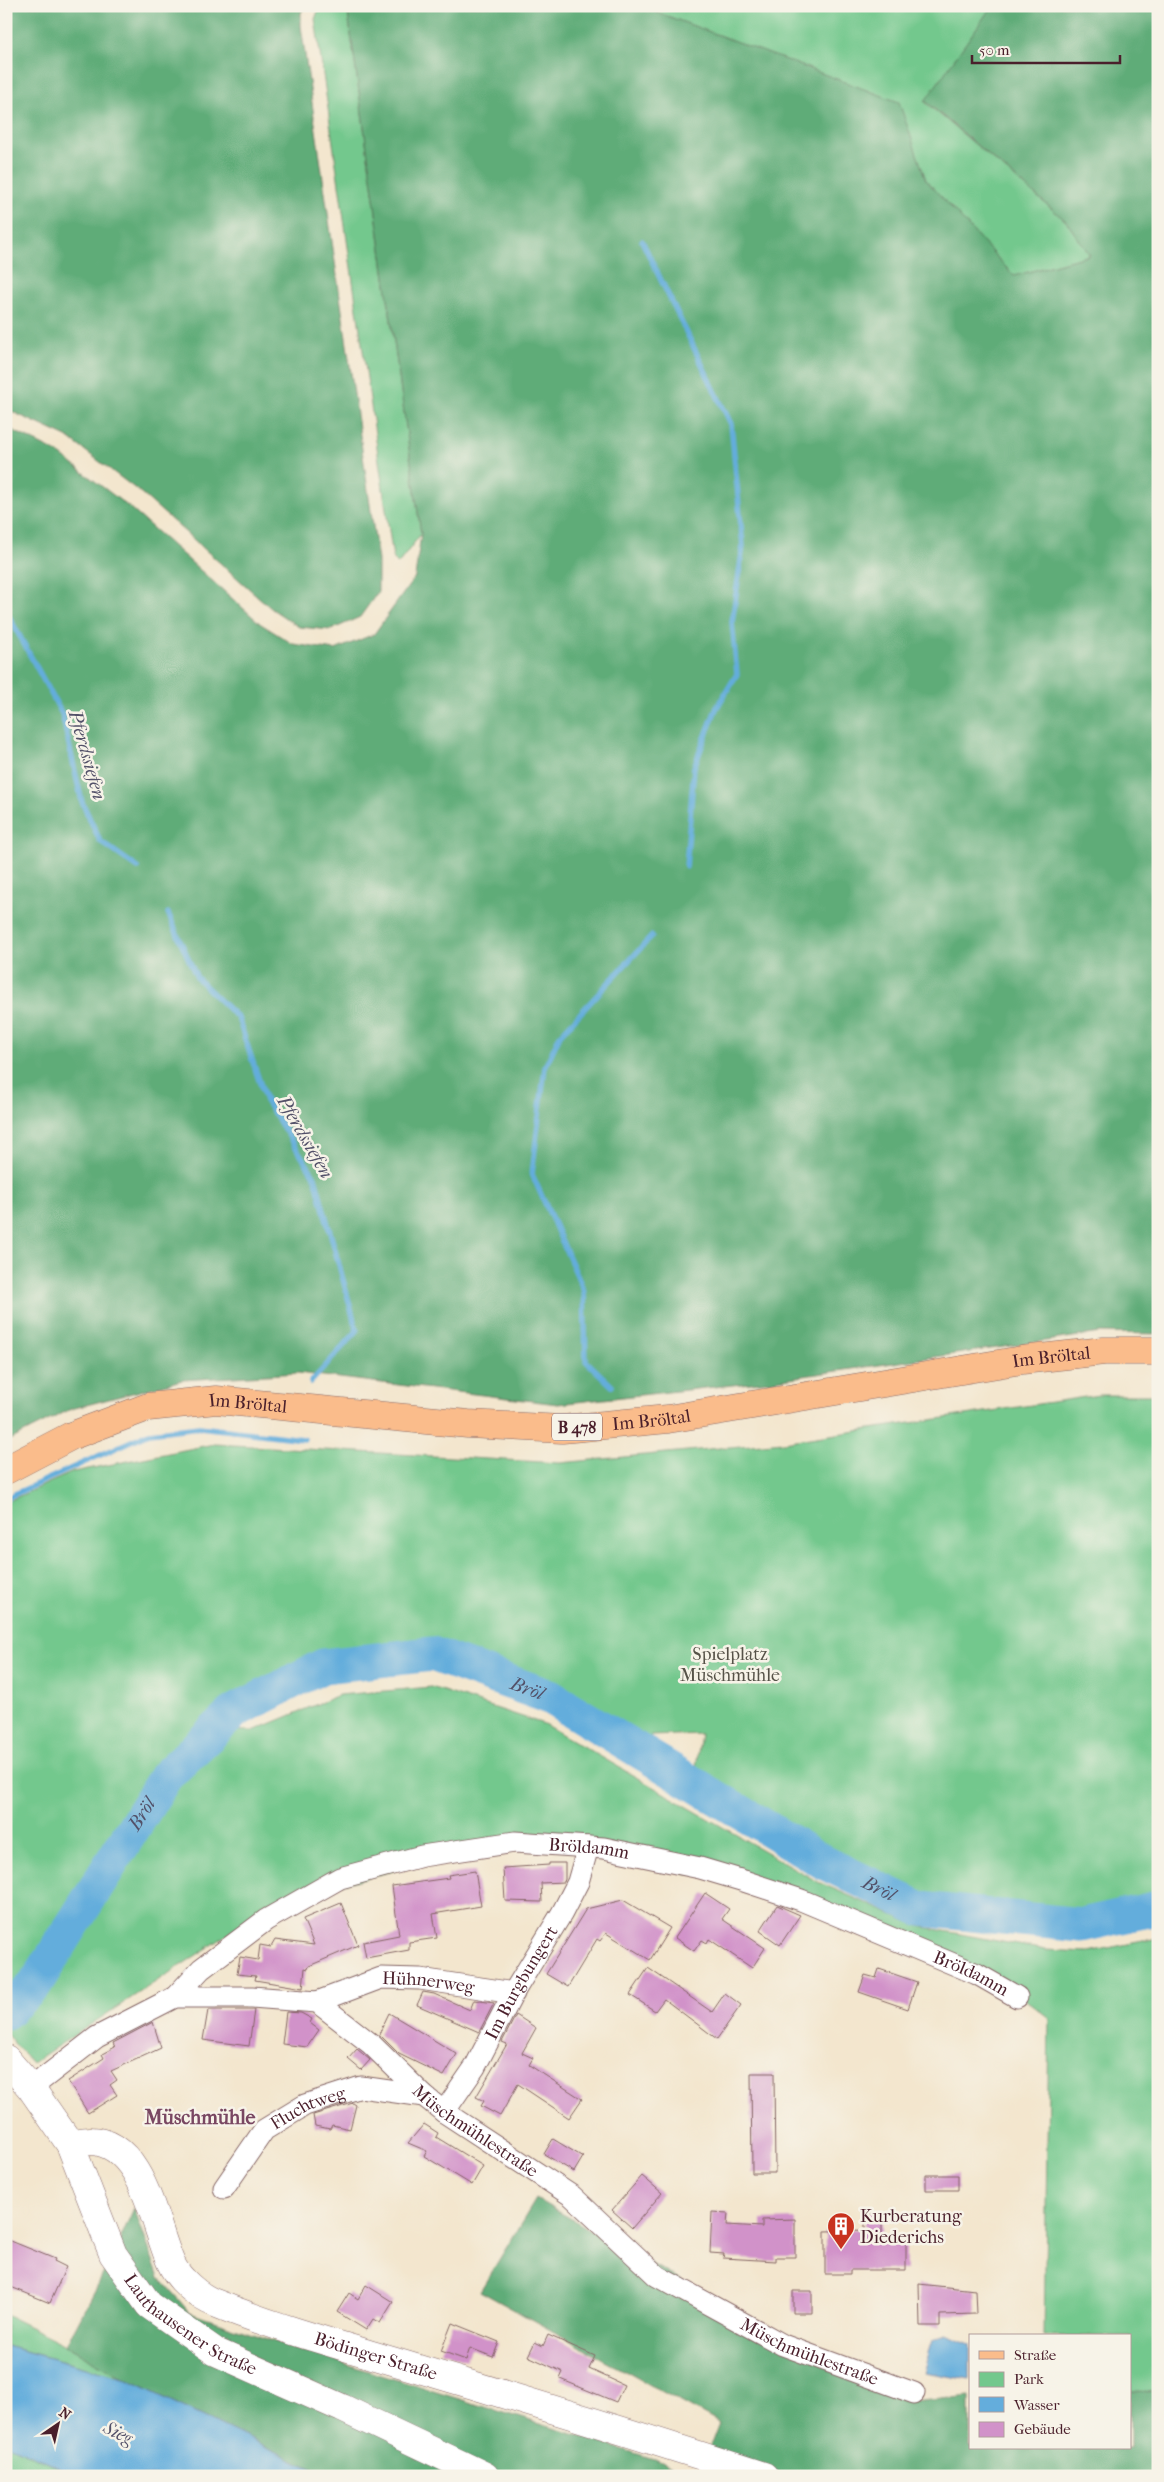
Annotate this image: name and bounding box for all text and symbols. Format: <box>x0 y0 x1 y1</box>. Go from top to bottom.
scale bar <box>972 32 1119 64</box>
text: 50 m <box>979 41 1010 59</box>
water label: Pferdssiefen <box>63 707 110 802</box>
water label: Pferdssiefen <box>272 1091 338 1182</box>
street label: Im Bröltal <box>1010 1342 1091 1372</box>
street label: Im Bröltal <box>208 1390 288 1417</box>
street label: Im Bröltal <box>611 1405 692 1435</box>
road number: B 478 <box>552 1414 602 1440</box>
park label: Spielplatz Müschmühle <box>680 1644 780 1686</box>
water label: Bröl <box>507 1672 549 1706</box>
water label: Bröl <box>123 1792 161 1835</box>
street label: Bröldamm <box>548 1834 631 1864</box>
water label: Bröl <box>858 1871 901 1907</box>
street label: Im Burgbungert <box>481 1921 563 2043</box>
street label: Bröldamm <box>930 1946 1012 2000</box>
street label: Hühnerweg <box>382 1968 476 1998</box>
street label: Müschmühlestraße <box>408 2080 542 2181</box>
street label: Fluchtweg <box>266 2082 348 2134</box>
district label: Müschmühle <box>143 2106 256 2129</box>
place label: Kurberatung Diederichs <box>860 2206 962 2248</box>
building icon: Kurberatung Diederichs <box>826 2211 856 2250</box>
street label: Lauthausener Straße <box>120 2270 260 2379</box>
street label: Müschmühlestraße <box>737 2313 881 2390</box>
street label: Bödinger Straße <box>312 2328 440 2384</box>
legend <box>969 2334 1132 2450</box>
text: Straße <box>1014 2346 1057 2364</box>
text: Park <box>1014 2370 1044 2388</box>
text: Wasser <box>1013 2396 1060 2414</box>
north arrow <box>32 2400 82 2450</box>
text: N <box>56 2404 74 2424</box>
water label: Sieg <box>99 2416 137 2450</box>
text: Gebäude <box>1014 2420 1071 2438</box>

